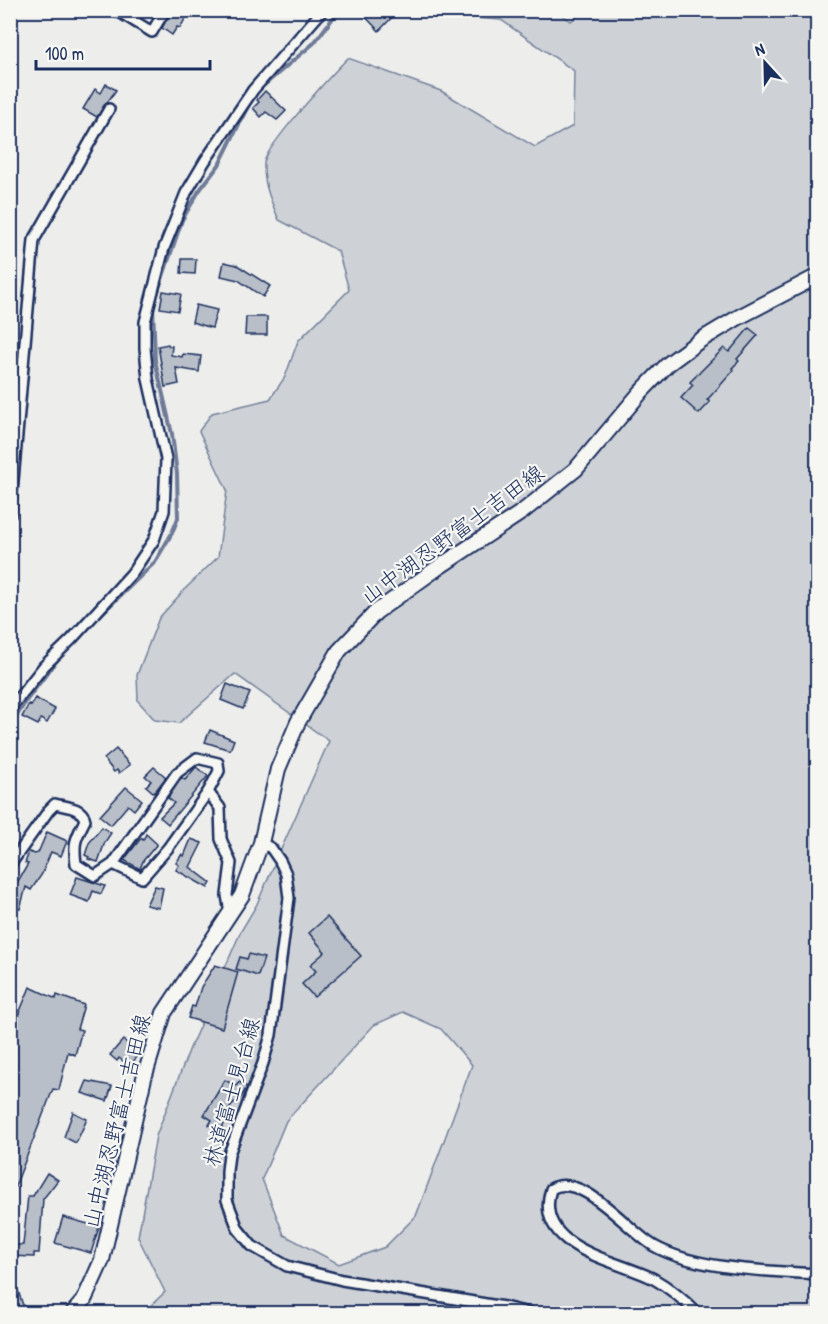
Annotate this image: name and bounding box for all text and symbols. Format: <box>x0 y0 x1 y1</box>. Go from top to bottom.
scale bar <box>36 33 210 71</box>
north arrow <box>735 33 795 93</box>
text: N <box>751 37 768 61</box>
text: 100 m <box>45 41 84 66</box>
street label: 山中湖忍野富士吉田線 <box>354 457 550 611</box>
street label: 山中湖忍野富士吉田線 <box>75 1011 157 1231</box>
street label: 林道富士見台線 <box>195 1014 267 1170</box>

